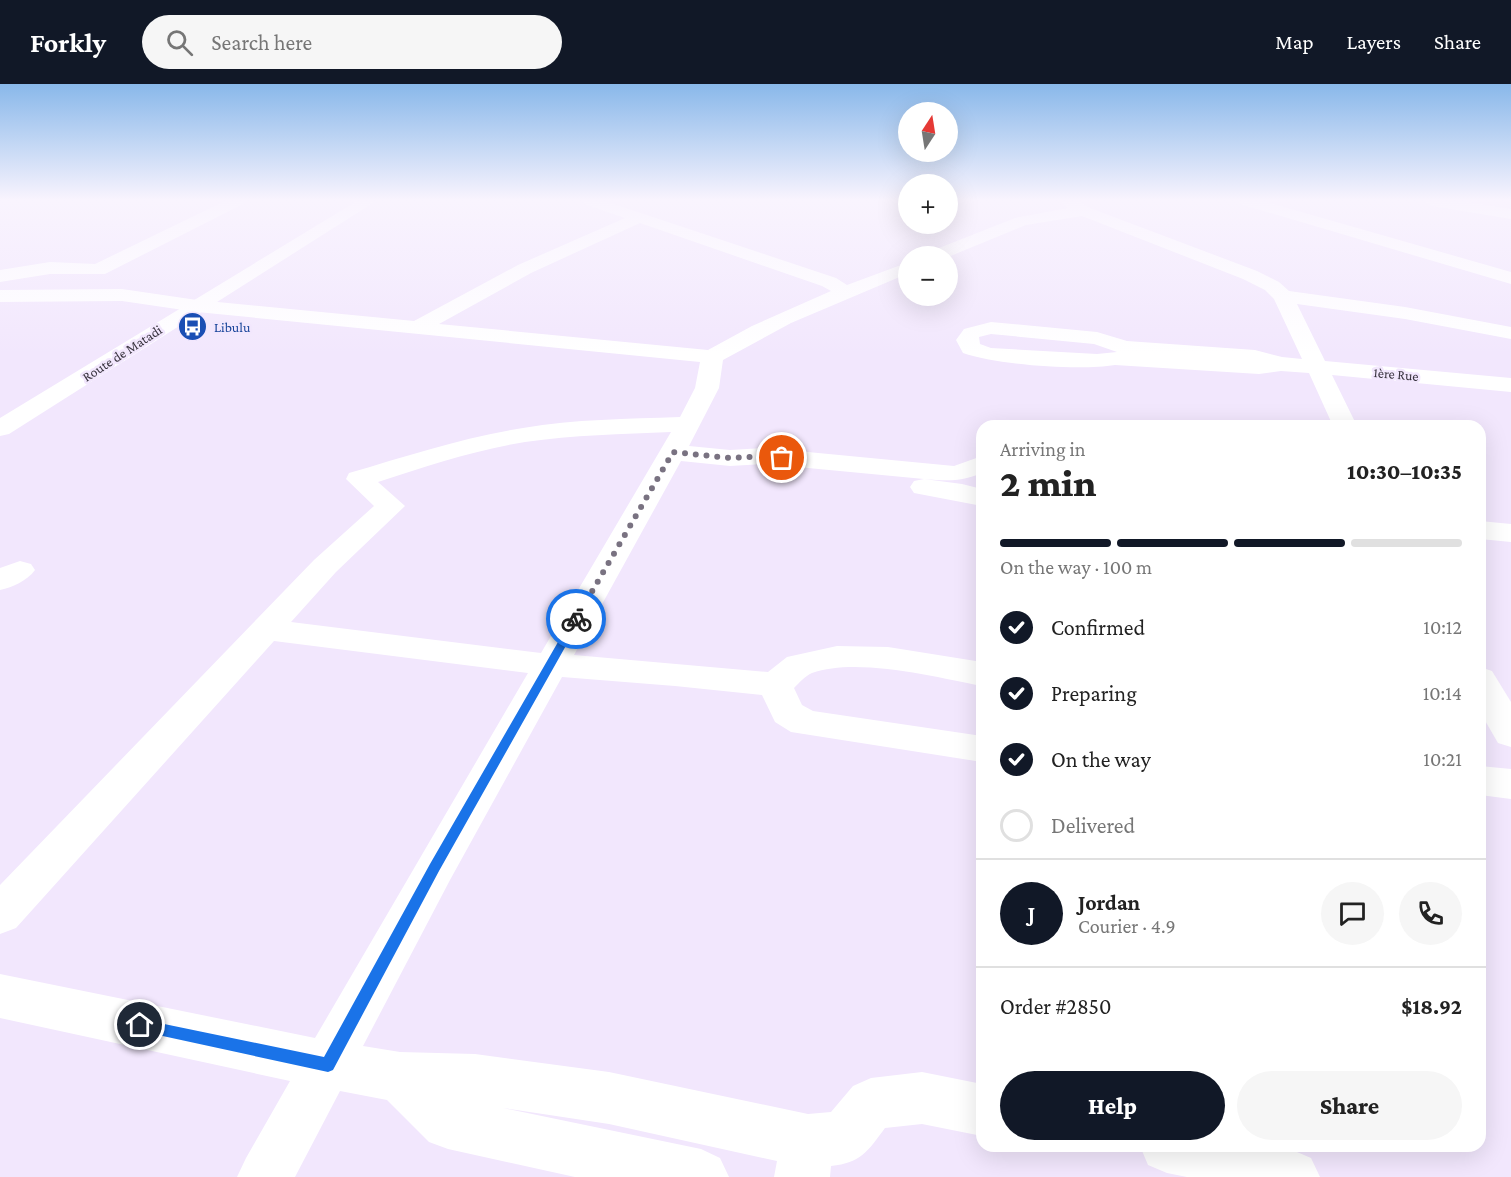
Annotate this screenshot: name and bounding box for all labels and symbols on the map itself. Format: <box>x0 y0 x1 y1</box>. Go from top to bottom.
north arrow <box>898 102 958 162</box>
bus stop icon: Libulu <box>177 311 209 343</box>
place label: Libulu <box>214 319 251 335</box>
street label: Route de Matadi <box>79 321 165 385</box>
street label: 1ère Rue <box>1373 364 1419 384</box>
pin <box>756 432 807 483</box>
courier <box>546 589 606 649</box>
pin <box>114 999 165 1050</box>

